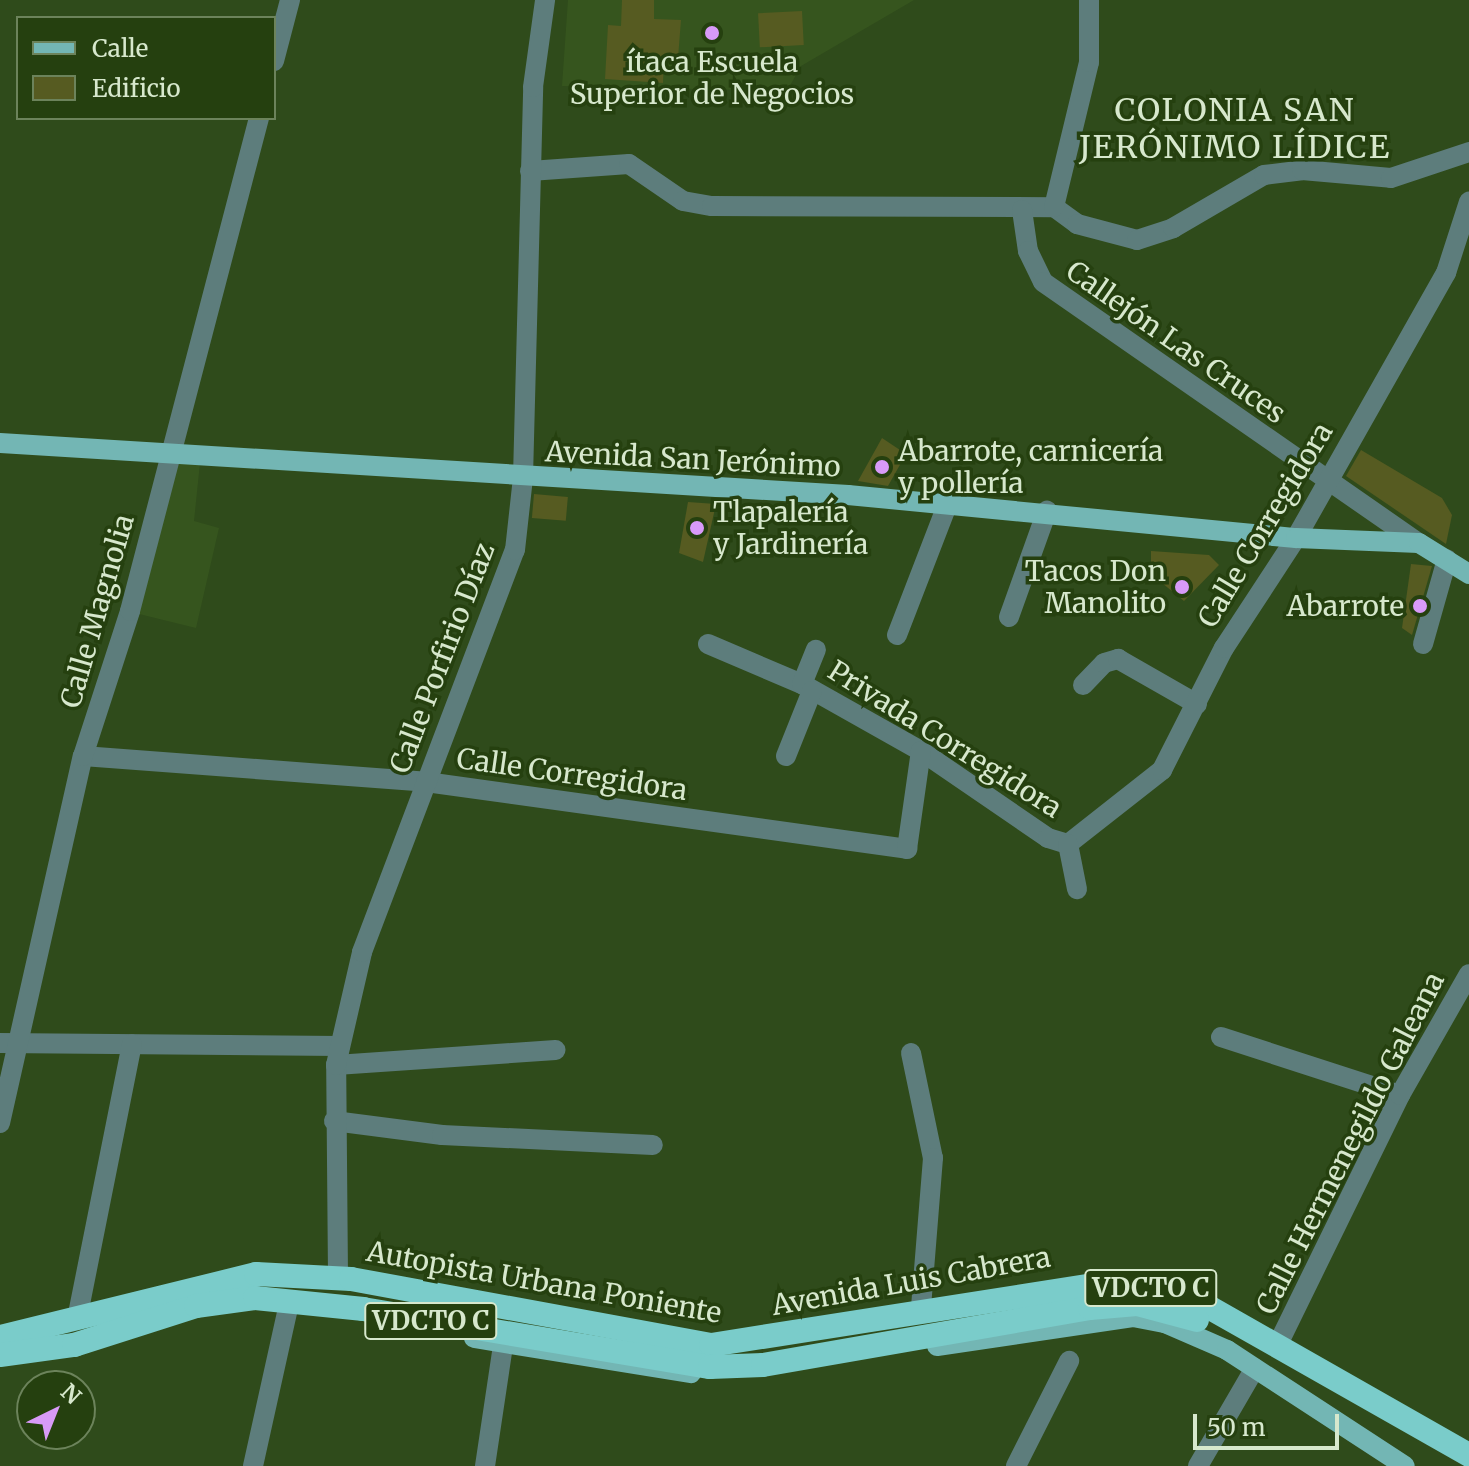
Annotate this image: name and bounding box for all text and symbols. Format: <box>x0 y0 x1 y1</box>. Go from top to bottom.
legend <box>16 16 276 120</box>
marker: ítaca Escuela Superior de Negocios <box>703 24 721 42</box>
text: Calle <box>92 33 148 64</box>
place label: ítaca Escuela Superior de Negocios <box>570 45 854 111</box>
text: Edificio <box>92 73 180 104</box>
district label: COLONIA SAN JERÓNIMO LÍDICE <box>1079 92 1391 167</box>
street label: Callejón Las Cruces <box>1060 254 1292 430</box>
street label: Calle Corregidora <box>1191 417 1339 633</box>
street label: Avenida San Jerónimo <box>544 434 842 484</box>
place label: Abarrote, carnicería y pollería <box>898 434 1163 500</box>
marker: Abarrote, carnicería y pollería <box>873 458 891 476</box>
place label: Tlapalería y Jardinería <box>713 495 868 561</box>
street label: Calle Magnolia <box>53 510 141 712</box>
marker: Tlapalería y Jardinería <box>688 519 706 537</box>
street label: Calle Porfirio Díaz <box>383 538 501 778</box>
place label: Tacos Don Manolito <box>1025 554 1166 620</box>
marker: Tacos Don Manolito <box>1173 578 1191 596</box>
place label: Abarrote <box>1286 589 1404 623</box>
marker: Abarrote <box>1411 597 1429 615</box>
street label: Privada Corregidora <box>822 653 1068 825</box>
street label: Calle Corregidora <box>455 741 689 807</box>
street label: Calle Hermenegildo Galeana <box>1249 966 1451 1320</box>
street label: Autopista Urbana Poniente <box>364 1234 724 1330</box>
street label: Avenida Luis Cabrera <box>769 1240 1053 1322</box>
road number: VDCTO C <box>1083 1266 1219 1310</box>
road number: VDCTO C <box>363 1299 499 1343</box>
north arrow <box>16 1370 96 1450</box>
text: N <box>55 1378 87 1410</box>
scale bar <box>1197 1398 1343 1448</box>
text: 50 m <box>1207 1412 1266 1443</box>

